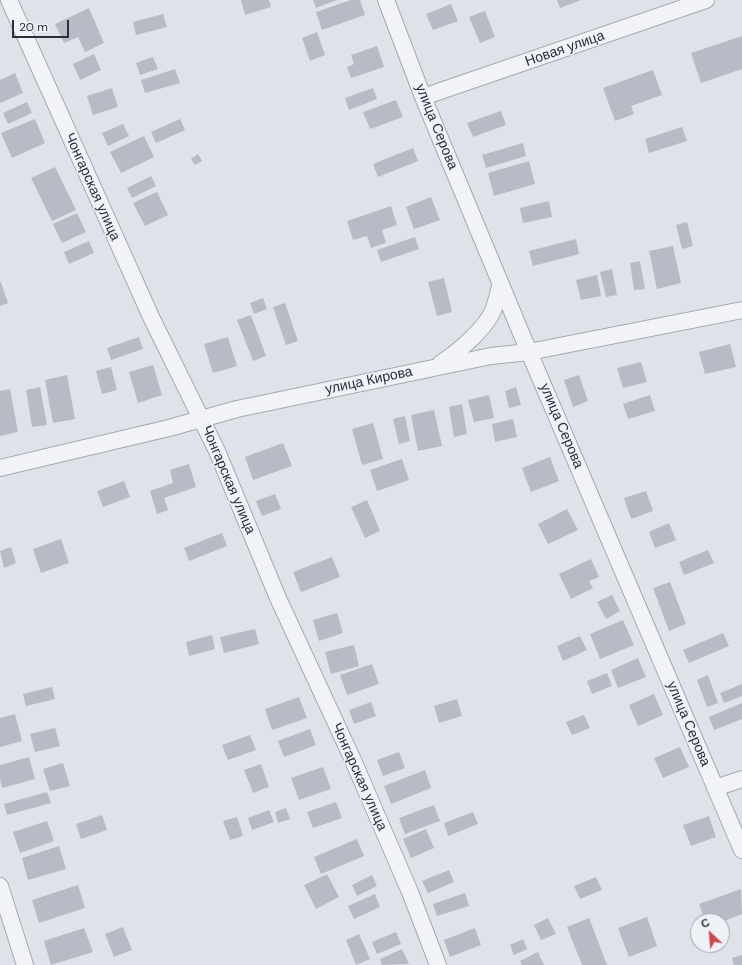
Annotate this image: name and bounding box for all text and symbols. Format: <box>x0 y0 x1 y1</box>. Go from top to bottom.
scale bar <box>14 12 71 38</box>
text: 20 m <box>19 19 48 35</box>
street label: Новая улица <box>523 28 607 70</box>
street label: улица Серова <box>411 82 461 172</box>
street label: Чонгарская улица <box>61 130 123 244</box>
street label: улица Кирова <box>324 364 414 398</box>
street label: улица Серова <box>536 381 586 471</box>
street label: Чонгарская улица <box>198 423 258 537</box>
street label: улица Серова <box>663 679 713 769</box>
street label: Чонгарская улица <box>328 720 390 834</box>
north arrow <box>690 913 730 953</box>
text: С <box>699 915 712 931</box>

